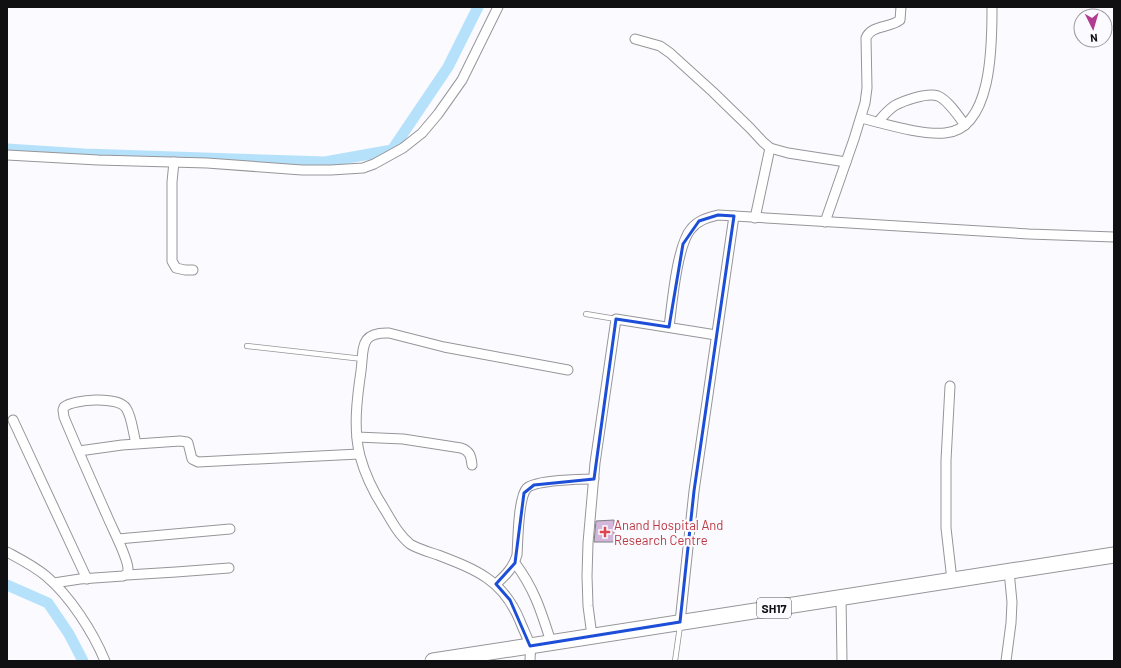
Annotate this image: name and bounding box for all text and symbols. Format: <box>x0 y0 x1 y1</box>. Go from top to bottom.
north arrow <box>1073 8 1113 48</box>
text: N <box>1090 32 1098 45</box>
place label: Anand Hospital And Research Centre <box>614 517 723 548</box>
marker: Anand Hospital And Research Centre <box>599 526 611 538</box>
road number: SH17 <box>757 598 791 618</box>

